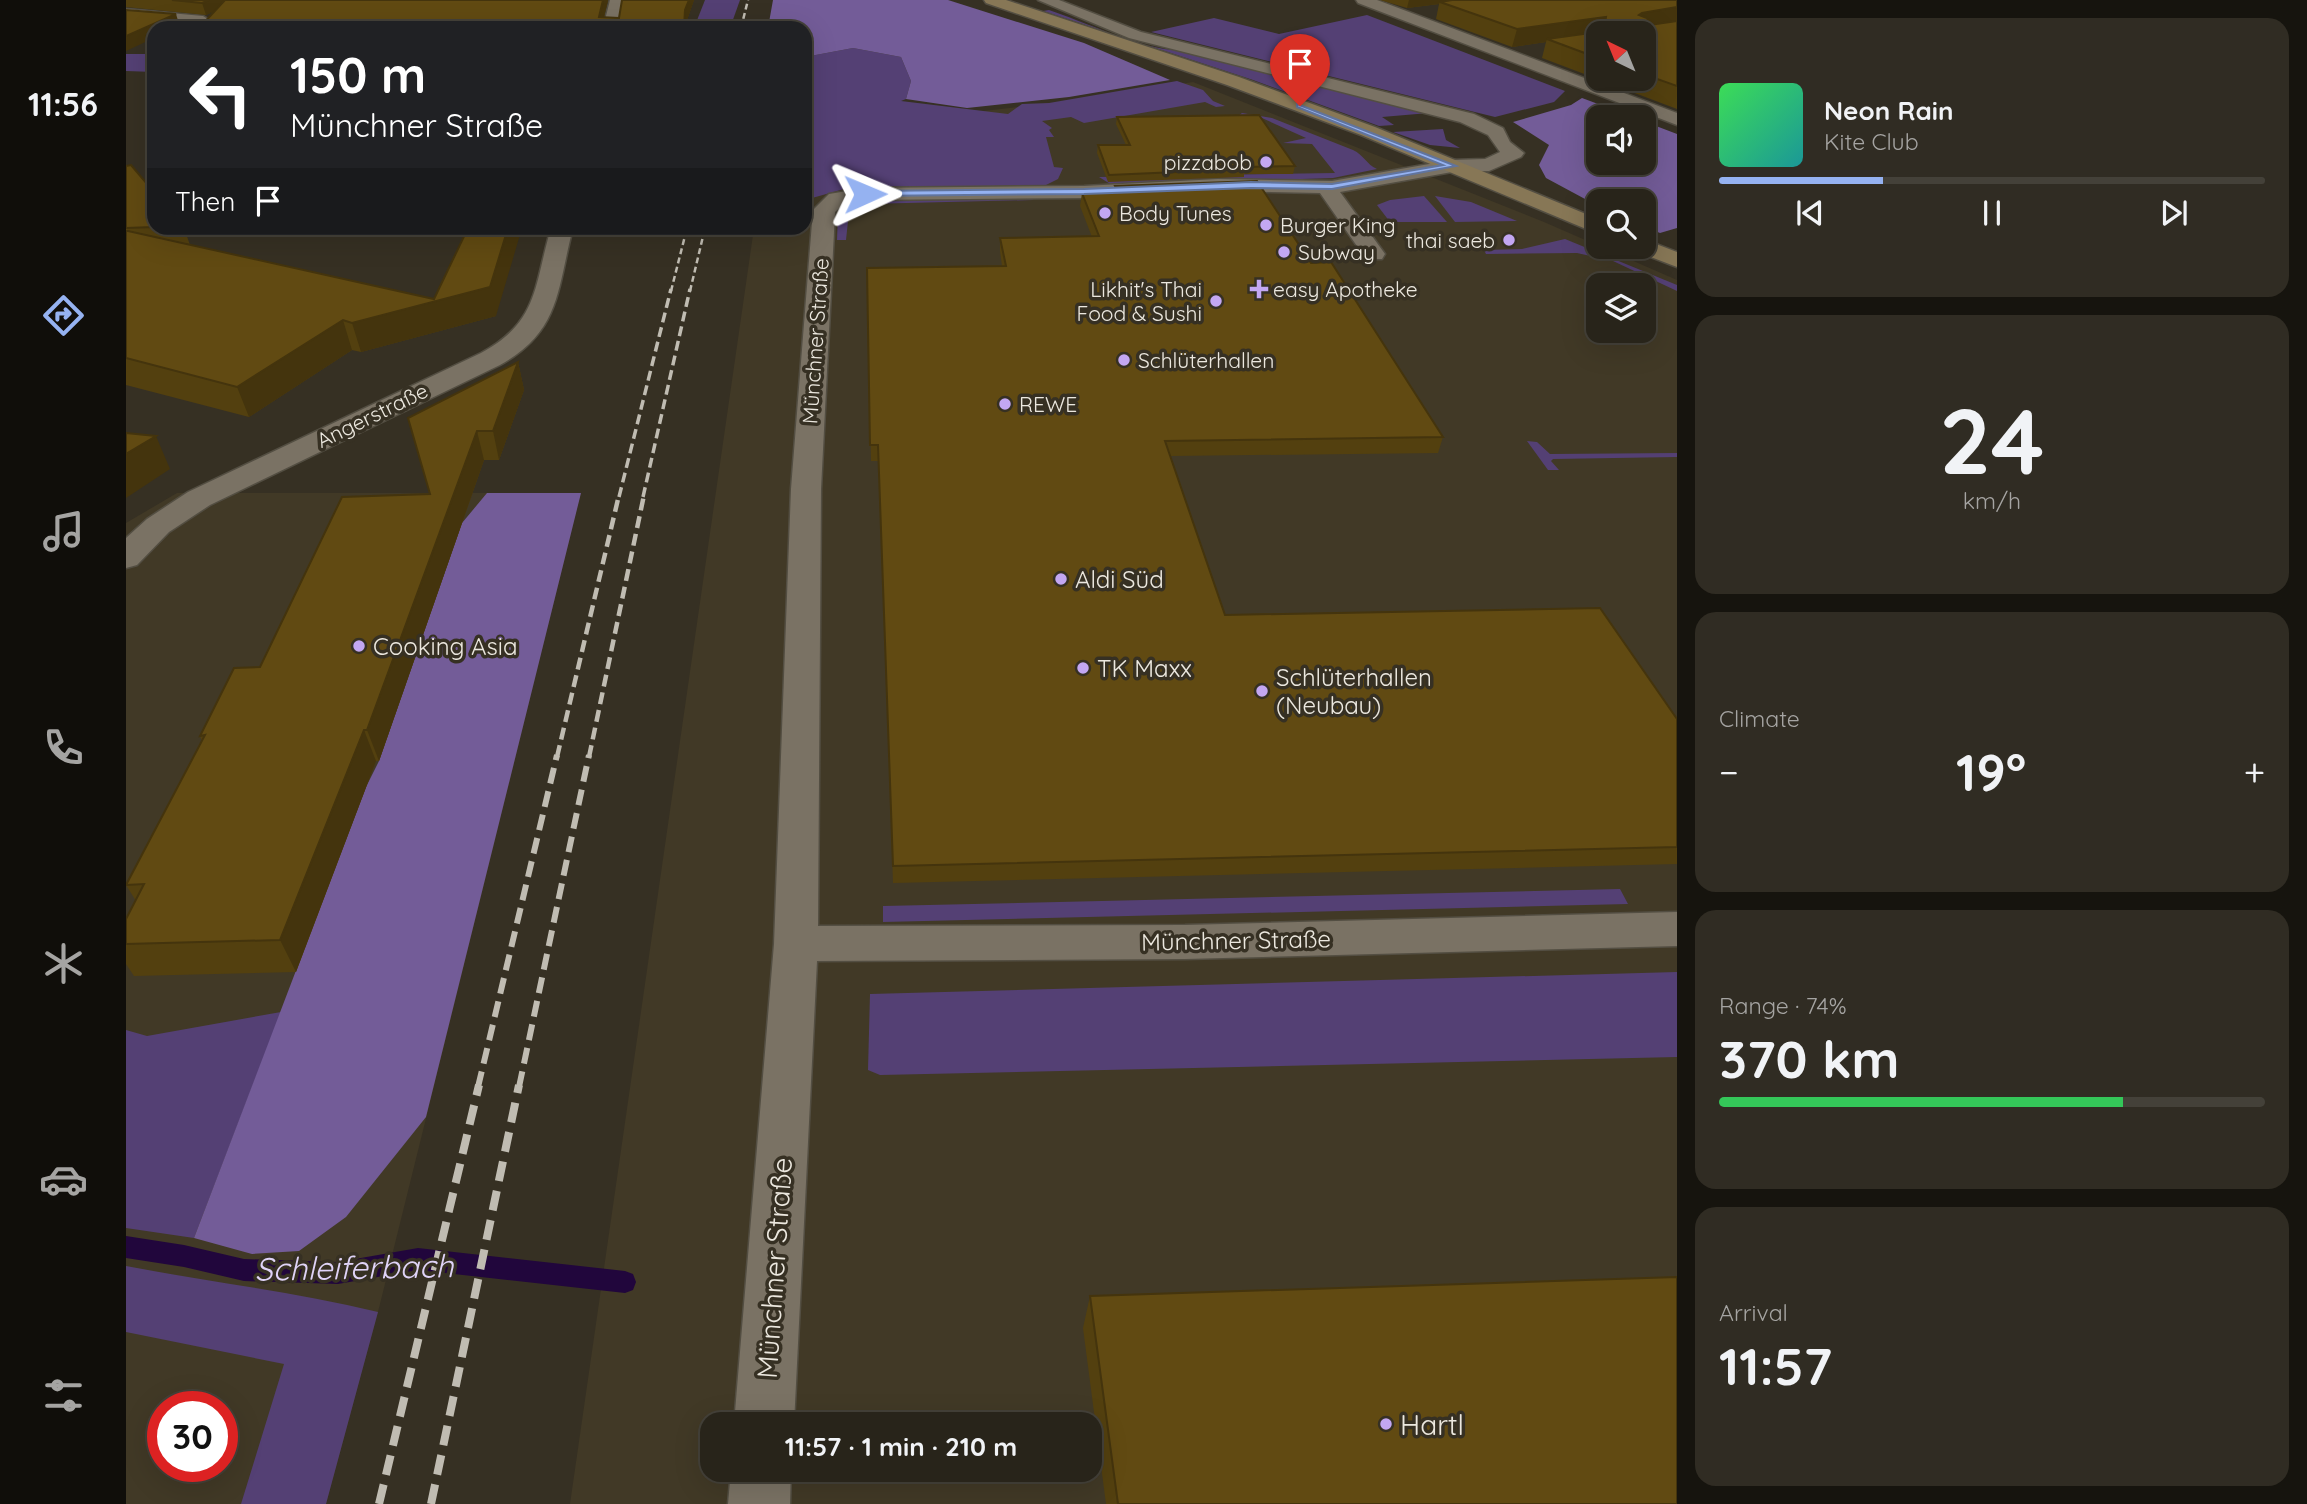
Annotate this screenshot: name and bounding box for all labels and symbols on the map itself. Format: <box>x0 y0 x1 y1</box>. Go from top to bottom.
north arrow <box>1586 21 1656 91</box>
pin <box>1270 34 1330 106</box>
place label: pizzabob <box>1164 149 1252 175</box>
marker: pizzabob <box>1258 154 1274 170</box>
position arrow <box>828 157 902 231</box>
place label: Body Tunes <box>1119 200 1232 226</box>
marker: Body Tunes <box>1097 205 1113 221</box>
place label: Burger King <box>1280 212 1396 238</box>
marker: Burger King <box>1258 217 1274 233</box>
place label: thai saeb <box>1406 227 1495 253</box>
marker: thai saeb <box>1501 232 1517 248</box>
place label: Subway <box>1298 239 1375 265</box>
marker: Subway <box>1276 244 1292 260</box>
street label: Münchner Straße <box>796 257 834 425</box>
place label: Likhit's Thai Food & Sushi <box>1077 276 1202 326</box>
place label: easy Apotheke <box>1273 276 1418 302</box>
marker: easy Apotheke <box>1251 281 1267 297</box>
marker: Likhit's Thai Food & Sushi <box>1208 293 1224 309</box>
place label: Schlüterhallen <box>1138 347 1274 373</box>
marker: Schlüterhallen <box>1116 352 1132 368</box>
street label: Angerstraße <box>312 377 432 453</box>
place label: REWE <box>1019 391 1077 417</box>
marker: REWE <box>997 396 1013 412</box>
place label: Aldi Süd <box>1075 564 1164 594</box>
marker: Aldi Süd <box>1053 571 1069 587</box>
place label: Cooking Asia <box>373 631 518 661</box>
marker: Cooking Asia <box>351 638 367 654</box>
place label: TK Maxx <box>1097 653 1192 683</box>
marker: TK Maxx <box>1075 660 1091 676</box>
place label: Schlüterhallen (Neubau) <box>1276 662 1432 720</box>
marker: Schlüterhallen (Neubau) <box>1254 683 1270 699</box>
street label: Münchner Straße <box>1141 923 1331 957</box>
street label: Münchner Straße <box>749 1156 799 1380</box>
water label: Schleiferbach <box>254 1245 455 1289</box>
speed limit sign: 30 <box>147 1391 238 1482</box>
place label: Hartl <box>1400 1407 1464 1442</box>
marker: Hartl <box>1378 1416 1394 1432</box>

